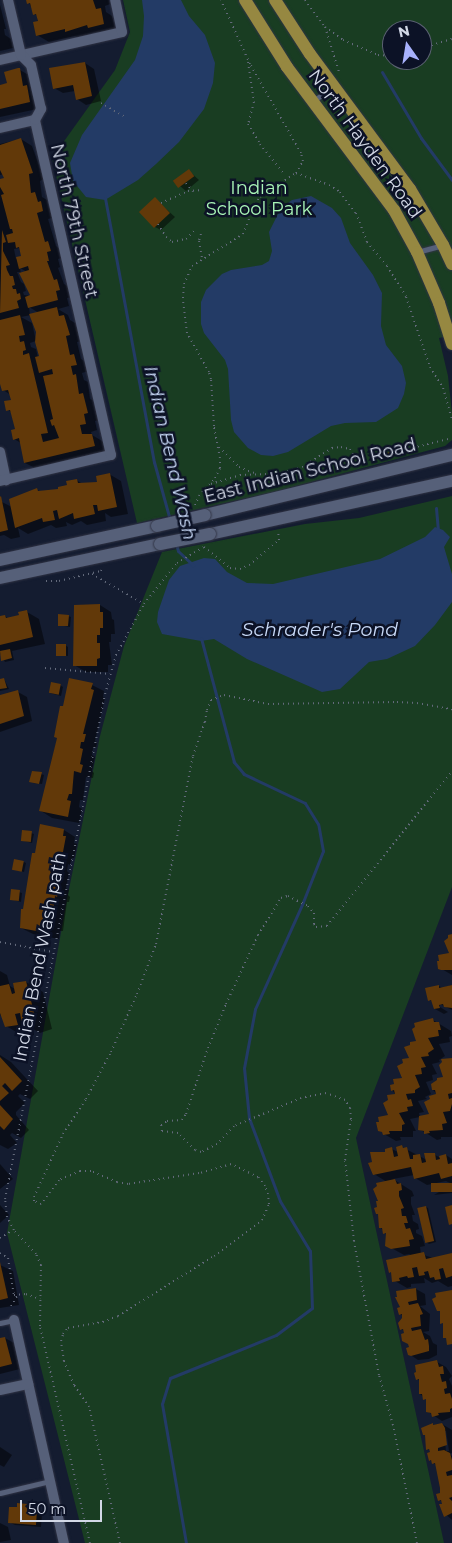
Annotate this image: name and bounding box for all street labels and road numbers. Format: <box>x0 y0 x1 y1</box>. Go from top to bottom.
street label: North Hayden Road <box>304 65 426 223</box>
street label: North 79th Street <box>46 142 102 300</box>
street label: East Indian School Road <box>202 434 418 508</box>
street label: Indian Bend Wash path <box>9 850 71 1064</box>

